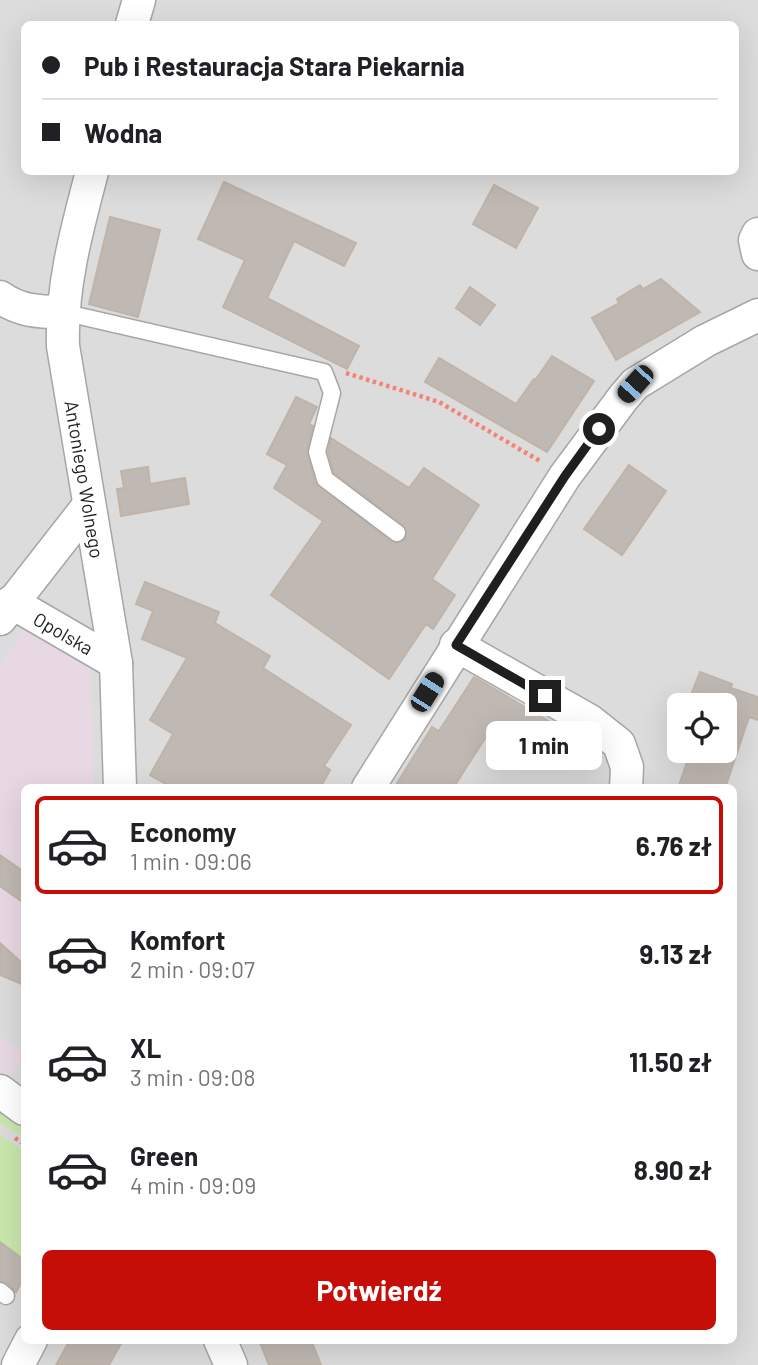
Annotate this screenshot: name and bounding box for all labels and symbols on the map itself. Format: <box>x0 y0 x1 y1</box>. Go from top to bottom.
car <box>614 361 657 407</box>
street label: Antoniego Wolnego <box>61 398 110 560</box>
route start <box>583 413 615 445</box>
street label: Opolska <box>30 606 98 659</box>
car <box>407 669 448 715</box>
route end <box>529 680 561 712</box>
callout: 1 min <box>487 720 603 770</box>

